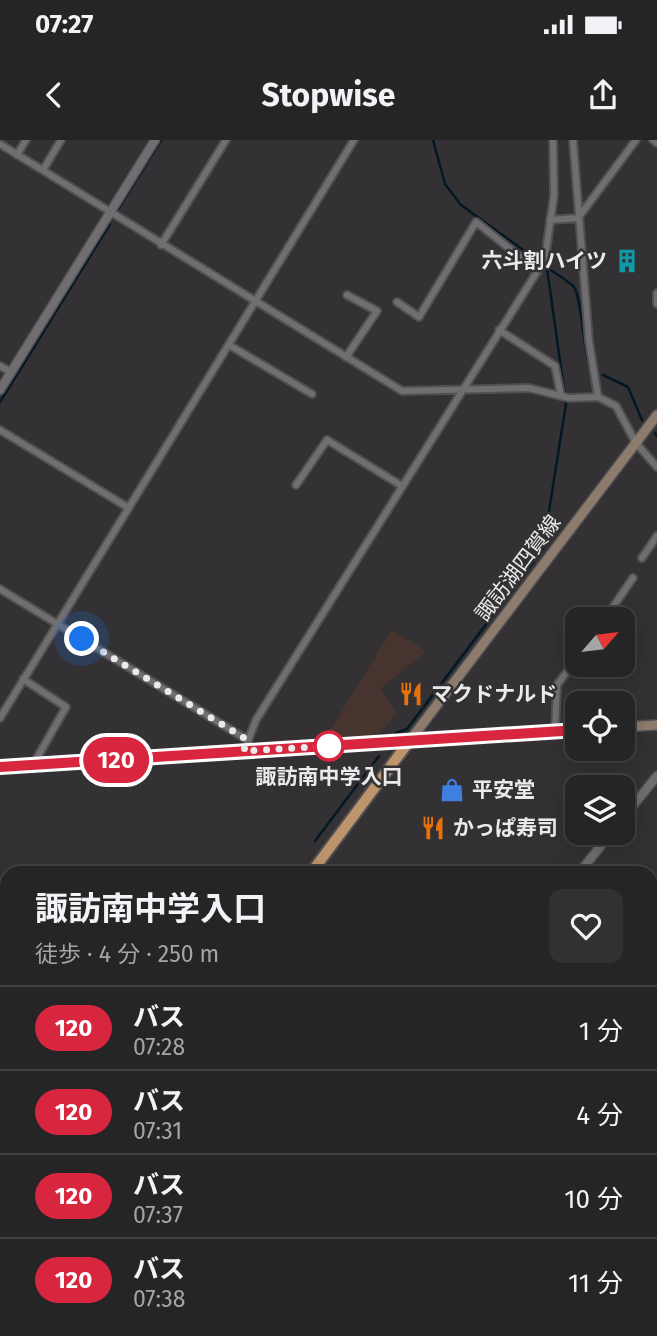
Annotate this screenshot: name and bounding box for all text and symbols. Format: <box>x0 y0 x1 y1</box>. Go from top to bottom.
text: 07:27 <box>35 9 93 40</box>
icon: back <box>35 76 73 114</box>
text: Stopwise <box>262 76 395 114</box>
icon: share <box>584 76 622 114</box>
building icon: 六斗割ハイツ <box>613 247 641 275</box>
place label: 六斗割ハイツ <box>481 248 607 274</box>
street label: 諏訪湖四賀線 <box>470 510 566 626</box>
north arrow <box>565 607 635 677</box>
map controls <box>565 607 635 845</box>
your location <box>64 621 99 656</box>
restaurant icon: マクドナルド <box>397 680 425 708</box>
place label: マクドナルド <box>431 681 557 707</box>
button: locate <box>565 691 635 761</box>
marker: 諏訪南中学入口 <box>314 731 344 761</box>
line badge: 120 <box>76 737 156 783</box>
text: 120 <box>97 746 135 774</box>
place label: 諏訪南中学入口 <box>256 764 403 790</box>
button: layers <box>565 775 635 845</box>
shop icon: 平安堂 <box>438 776 466 804</box>
place label: 平安堂 <box>472 777 535 803</box>
restaurant icon: かっぱ寿司 <box>419 814 447 842</box>
place label: かっぱ寿司 <box>453 815 558 841</box>
text: 諏訪南中学入口 <box>35 889 266 929</box>
button: heart <box>549 889 623 963</box>
text: 徒歩 · 4 分 · 250 m <box>35 940 219 968</box>
text: バス <box>133 1002 185 1033</box>
text: 120 <box>55 1014 92 1042</box>
text: 1 分 <box>579 1016 623 1047</box>
text: 07:28 <box>133 1033 185 1061</box>
text: バス <box>133 1086 185 1117</box>
text: 120 <box>55 1098 92 1126</box>
text: 4 分 <box>576 1100 623 1131</box>
text: 07:31 <box>133 1117 182 1145</box>
text: バス <box>133 1170 185 1201</box>
text: 120 <box>55 1182 92 1210</box>
text: 10 分 <box>564 1184 623 1215</box>
text: 07:37 <box>133 1201 183 1229</box>
text: バス <box>133 1254 185 1285</box>
text: 120 <box>55 1266 92 1294</box>
text: 11 分 <box>568 1268 623 1299</box>
text: 07:38 <box>133 1285 185 1313</box>

